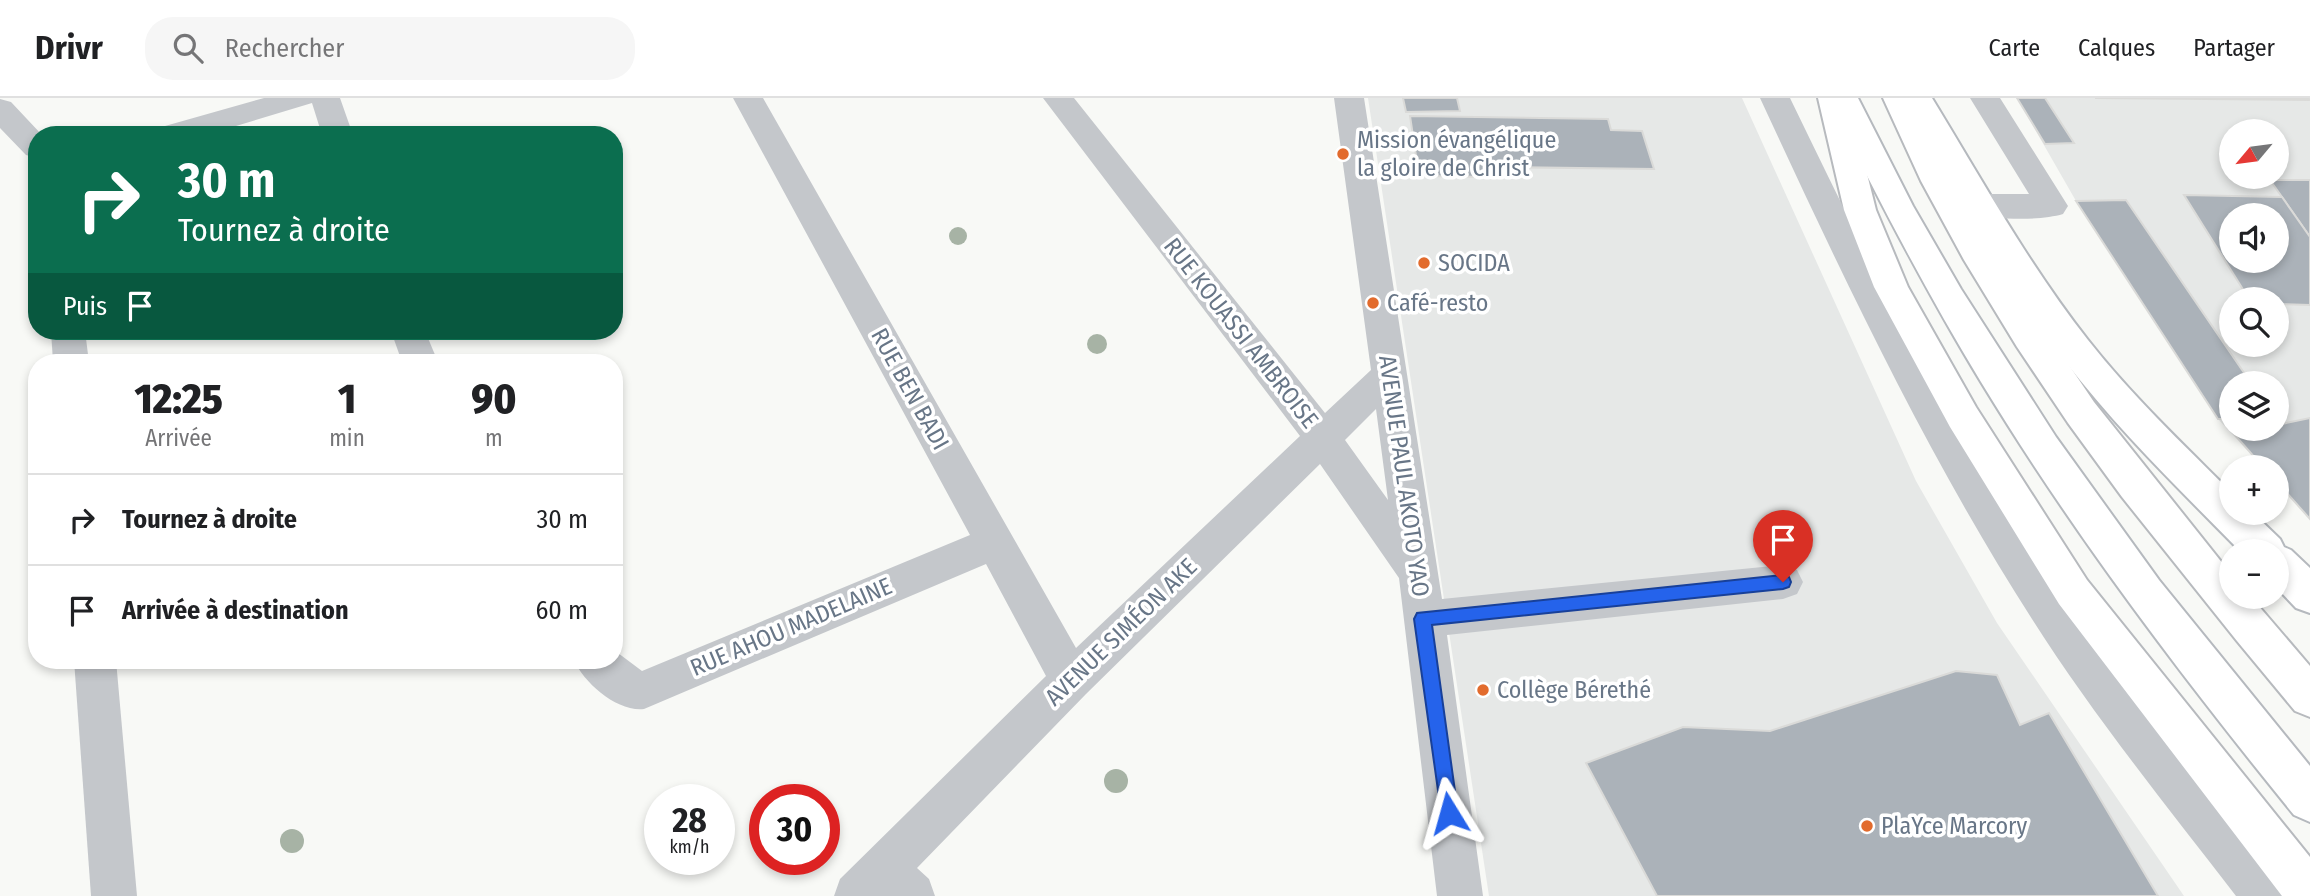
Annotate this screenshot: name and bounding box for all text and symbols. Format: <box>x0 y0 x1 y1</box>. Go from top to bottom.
search box <box>145 17 635 80</box>
text: Drivr <box>35 28 103 68</box>
icon: search <box>169 29 207 67</box>
text: Rechercher <box>225 33 344 64</box>
text: Carte <box>1989 34 2040 62</box>
text: Calques <box>2078 34 2155 62</box>
text: Partager <box>2193 34 2275 62</box>
north arrow <box>2219 119 2289 189</box>
map controls <box>2219 119 2289 609</box>
place label: Mission évangélique la gloire de Christ <box>1357 126 1556 182</box>
marker: Mission évangélique la gloire de Christ <box>1335 146 1351 162</box>
text: 30 m <box>178 151 276 210</box>
icon: right <box>63 154 154 245</box>
button: sound <box>2219 203 2289 273</box>
text: Tournez à droite <box>178 211 390 249</box>
street label: RUE KOUASSI AMBROISE <box>1158 232 1324 434</box>
place label: SOCIDA <box>1438 249 1510 277</box>
marker: SOCIDA <box>1416 255 1432 271</box>
icon: arrive <box>121 287 159 325</box>
button: search <box>2219 287 2289 357</box>
place label: Café-resto <box>1387 289 1488 317</box>
text: Puis <box>63 291 107 322</box>
marker: Café-resto <box>1365 295 1381 311</box>
street label: RUE BEN BADI <box>865 323 955 455</box>
street label: AVENUE PAUL AKOTO YAO <box>1373 353 1435 599</box>
button: layers <box>2219 371 2289 441</box>
text: 12:25 <box>134 374 223 424</box>
text: 1 <box>338 374 356 424</box>
text: 90 <box>471 374 517 424</box>
text: Arrivée <box>145 424 212 452</box>
text: min <box>329 424 365 452</box>
text: m <box>485 424 503 452</box>
button: + <box>2219 455 2289 525</box>
icon: right <box>63 501 101 539</box>
text: Tournez à droite <box>122 504 297 535</box>
text: 30 m <box>537 504 588 535</box>
pin <box>1753 510 1813 582</box>
icon: arrive <box>1764 521 1802 559</box>
button: − <box>2219 539 2289 609</box>
street label: AVENUE SIMÉON AKE <box>1039 552 1202 711</box>
street label: RUE AHOU MADELAINE <box>686 572 896 682</box>
icon: arrive <box>63 592 101 630</box>
text: Arrivée à destination <box>122 595 349 626</box>
text: 60 m <box>535 595 588 626</box>
place label: Collège Bérethé <box>1497 676 1651 704</box>
marker: Collège Bérethé <box>1475 682 1491 698</box>
position arrow <box>1412 776 1486 850</box>
speed limit sign: 30 <box>749 784 840 875</box>
text: 28 <box>672 799 707 841</box>
place label: PlaYce Marcory <box>1881 812 2027 840</box>
marker: PlaYce Marcory <box>1859 818 1875 834</box>
text: km/h <box>669 836 710 858</box>

